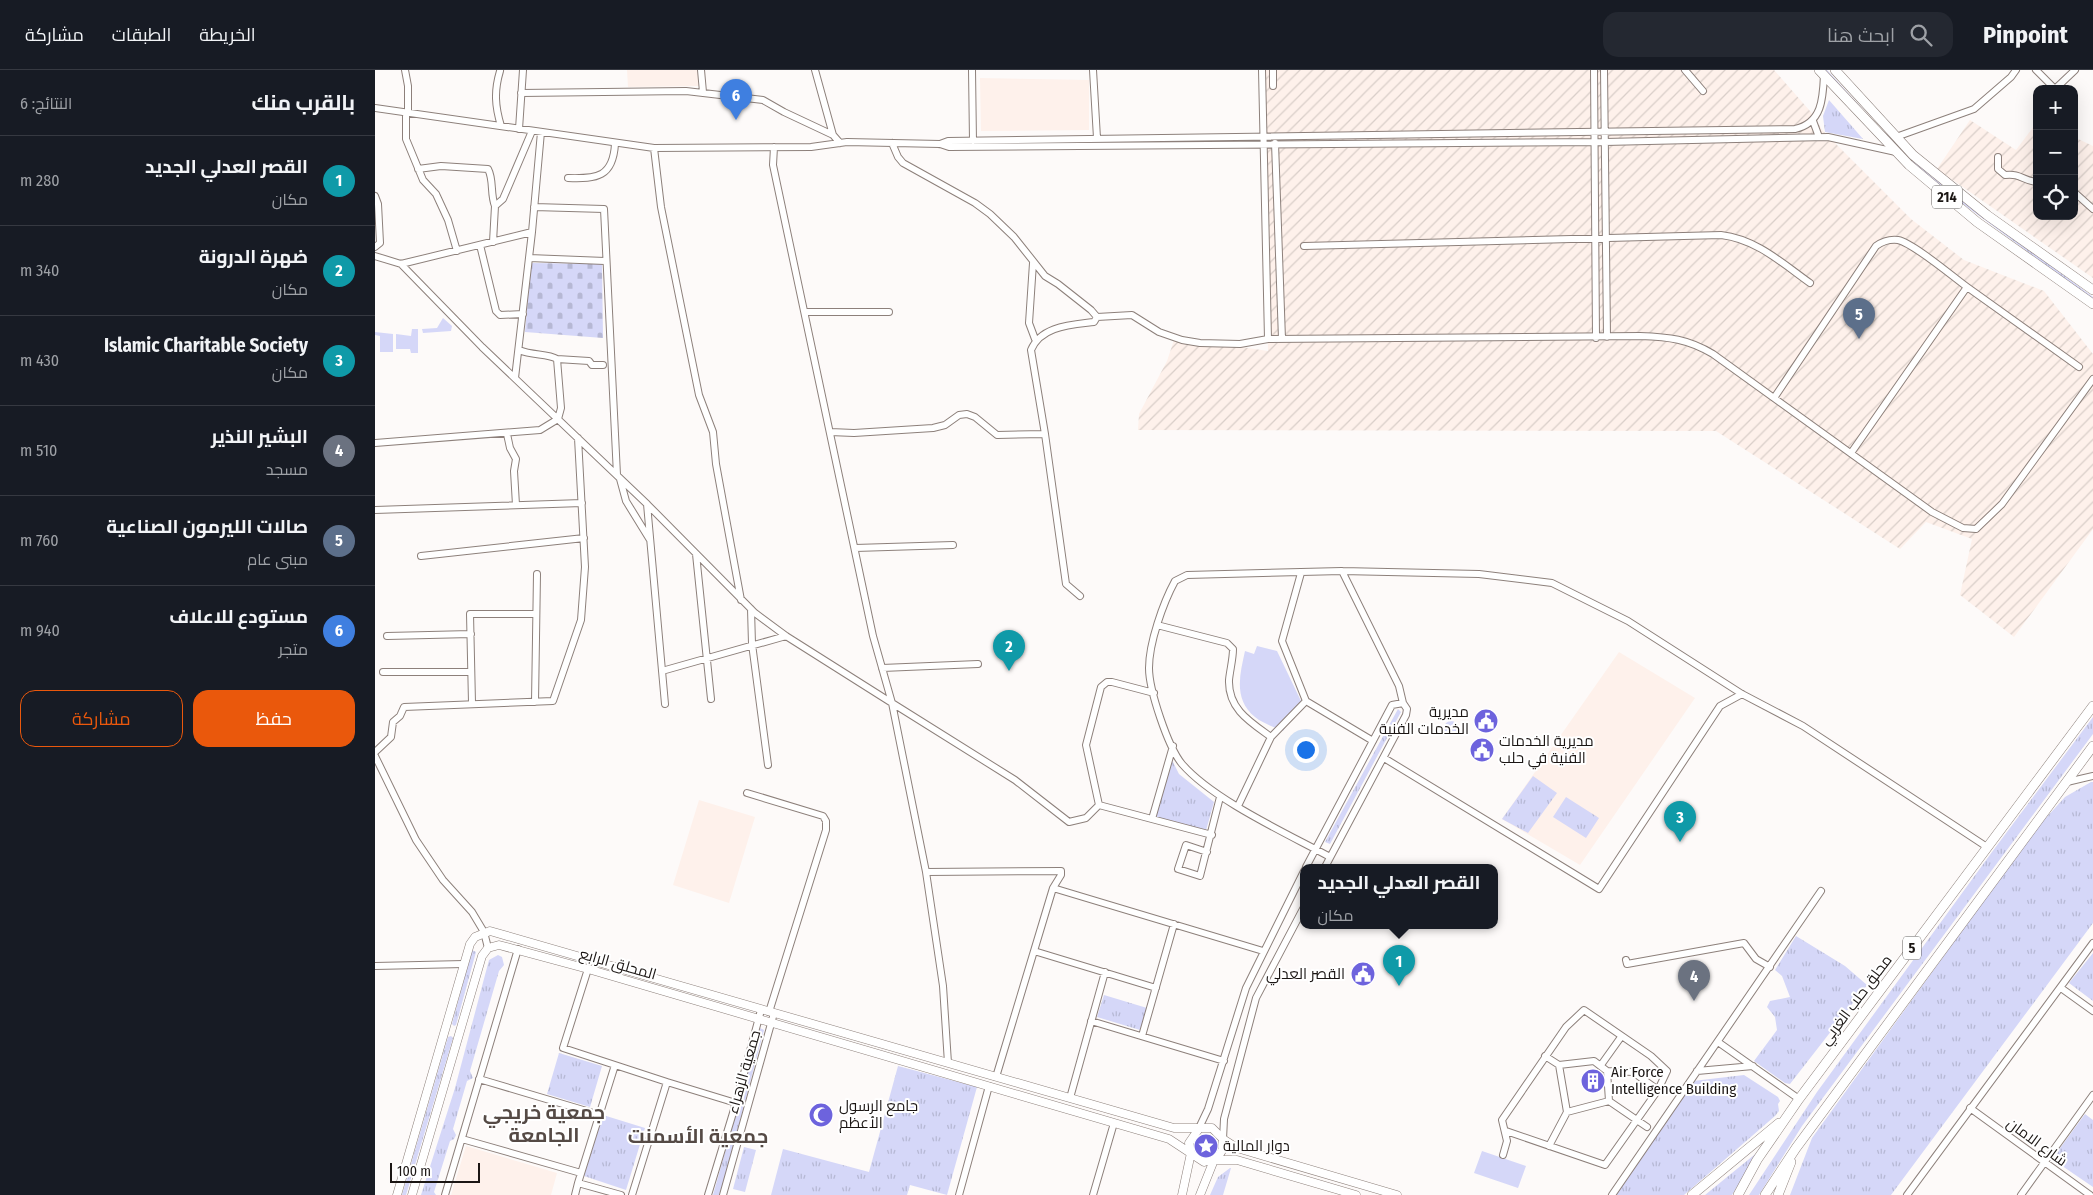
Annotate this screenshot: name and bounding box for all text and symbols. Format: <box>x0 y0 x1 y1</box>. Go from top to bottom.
search box <box>1603 12 1953 57</box>
icon: search <box>1907 21 1935 49</box>
text: Pinpoint <box>1983 21 2068 49</box>
text: مشاركة <box>25 24 84 46</box>
text: الطبقات <box>112 24 171 46</box>
text: الخريطة <box>199 24 256 46</box>
text: ابحث هنا <box>1827 24 1895 47</box>
pin: 6 <box>720 79 752 120</box>
map controls <box>2033 85 2078 220</box>
button: + <box>2033 85 2078 130</box>
text: بالقرب منك <box>252 90 355 116</box>
text: النتائج: 6 <box>20 94 72 113</box>
button: − <box>2033 130 2078 175</box>
text: القصر العدلي الجديد <box>145 155 308 178</box>
text: 280 m <box>20 171 59 190</box>
text: 1 <box>336 171 342 190</box>
button: locate <box>2033 175 2078 220</box>
road number: 214 <box>1932 185 1962 208</box>
text: مكان <box>272 190 308 209</box>
text: ضهرة الدرونة <box>199 245 308 268</box>
text: 340 m <box>20 261 59 280</box>
text: 2 <box>335 261 343 280</box>
text: مكان <box>272 280 308 299</box>
pin: 5 <box>1843 298 1875 339</box>
text: Islamic Charitable Society <box>104 334 308 357</box>
text: 430 m <box>20 351 59 370</box>
text: 3 <box>335 351 343 370</box>
text: مكان <box>272 363 308 382</box>
text: البشير النذير <box>211 425 308 448</box>
text: 510 m <box>20 441 57 460</box>
text: 4 <box>335 441 343 460</box>
text: مسجد <box>266 460 308 479</box>
text: صالات الليرمون الصناعية <box>106 515 308 538</box>
text: 760 m <box>20 531 58 550</box>
text: 5 <box>335 531 343 550</box>
text: مبنى عام <box>247 550 308 569</box>
text: مستودع للاعلاف <box>169 605 308 628</box>
text: 940 m <box>20 621 60 640</box>
text: 6 <box>335 621 343 640</box>
pin: 2 <box>993 630 1025 671</box>
text: متجر <box>279 640 308 659</box>
button: مشاركة <box>20 690 183 747</box>
button: حفظ <box>193 690 355 747</box>
place label: مديرية الخدمات الفنية <box>1379 703 1469 738</box>
public building icon: مديرية الخدمات الفنية <box>1473 708 1499 734</box>
place label: مديرية الخدمات الفنية في حلب <box>1499 732 1594 770</box>
your location <box>1293 737 1319 763</box>
public building icon: مديرية الخدمات الفنية في حلب <box>1469 737 1495 763</box>
pin: 3 <box>1664 801 1696 842</box>
popup <box>1300 864 1498 929</box>
text: القصر العدلي الجديد <box>1317 871 1481 894</box>
text: مكان <box>1317 906 1354 925</box>
road number: 5 <box>1903 936 1921 960</box>
street label: المحلق الرابع <box>577 944 658 985</box>
pin: 1 <box>1383 945 1415 986</box>
street label: محلق حلب الغربي <box>1816 951 1898 1051</box>
pin: 4 <box>1678 960 1710 1001</box>
public building icon: القصر العدلي <box>1350 961 1376 987</box>
place label: القصر العدلي <box>1266 965 1345 986</box>
street label: جمعية الزهراء <box>724 1028 764 1116</box>
place label: Air Force Intelligence Building <box>1611 1063 1736 1098</box>
building icon: Air Force Intelligence Building <box>1580 1068 1606 1094</box>
place label: جامع الرسول الأعظم <box>839 1097 918 1133</box>
district label: جمعية خريجي الجامعة <box>483 1100 605 1147</box>
mosque icon: جامع الرسول الأعظم <box>808 1102 834 1128</box>
street label: شارع الامان <box>2002 1114 2071 1172</box>
district label: جمعية الأسمنت <box>628 1124 768 1148</box>
place icon: دوار المالية <box>1193 1133 1219 1159</box>
place label: دوار المالية <box>1223 1137 1290 1155</box>
scale bar <box>390 1160 480 1183</box>
text: 100 m <box>397 1163 431 1180</box>

